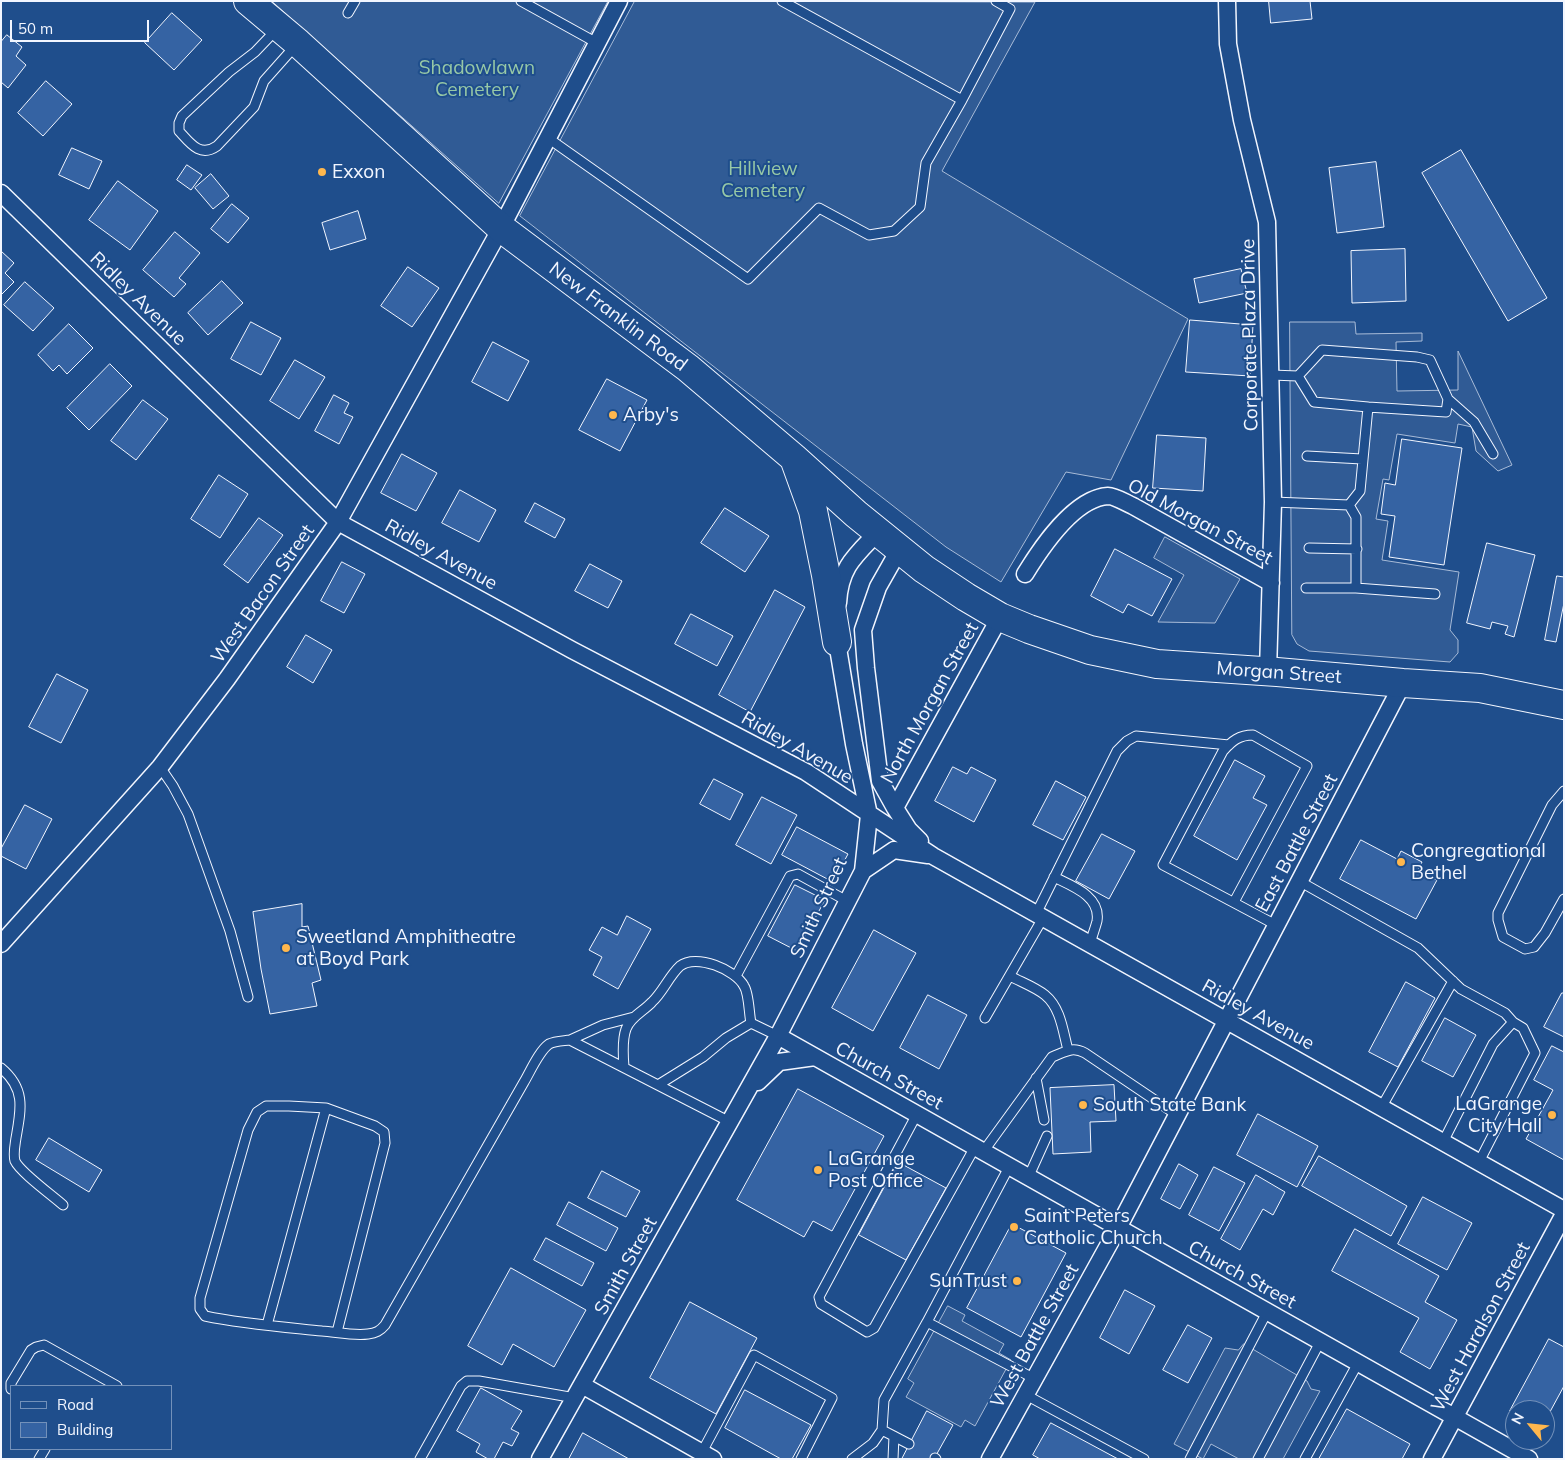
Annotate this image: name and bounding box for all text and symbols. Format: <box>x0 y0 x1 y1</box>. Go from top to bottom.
scale bar <box>12 10 151 42</box>
text: 50 m <box>18 19 53 38</box>
park label: Shadowlawn Cemetery <box>419 57 535 101</box>
park label: Hillview Cemetery <box>721 158 805 202</box>
place label: Exxon <box>332 161 385 183</box>
marker: Exxon <box>316 166 328 178</box>
street label: Corporate Plaza Drive <box>1237 238 1263 432</box>
street label: Ridley Avenue <box>85 247 191 351</box>
street label: New Franklin Road <box>544 258 692 376</box>
place label: Arby's <box>623 404 679 426</box>
marker: Arby's <box>607 409 619 421</box>
street label: Old Morgan Street <box>1124 474 1276 570</box>
street label: Ridley Avenue <box>381 515 501 595</box>
street label: West Bacon Street <box>207 520 319 668</box>
street label: North Morgan Street <box>876 618 984 788</box>
street label: Morgan Street <box>1216 657 1342 689</box>
street label: Ridley Avenue <box>737 707 857 789</box>
street label: East Battle Street <box>1251 770 1343 916</box>
place label: Congregational Bethel <box>1411 840 1546 884</box>
street label: Smith Street <box>786 854 852 962</box>
marker: Congregational Bethel <box>1395 856 1407 868</box>
place label: Sweetland Amphitheatre at Boyd Park <box>296 926 516 970</box>
marker: Sweetland Amphitheatre at Boyd Park <box>280 942 292 954</box>
street label: Ridley Avenue <box>1198 975 1318 1055</box>
street label: Church Street <box>831 1037 947 1115</box>
place label: LaGrange City Hall <box>1455 1093 1542 1137</box>
place label: South State Bank <box>1093 1094 1246 1116</box>
marker: South State Bank <box>1077 1099 1089 1111</box>
marker: LaGrange City Hall <box>1546 1109 1558 1121</box>
place label: LaGrange Post Office <box>828 1148 923 1192</box>
marker: LaGrange Post Office <box>812 1164 824 1176</box>
place label: Saint Peters Catholic Church <box>1024 1205 1163 1249</box>
street label: Smith Street <box>590 1213 662 1319</box>
marker: Saint Peters Catholic Church <box>1008 1221 1020 1233</box>
street label: Church Street <box>1184 1236 1300 1314</box>
street label: West Haralson Street <box>1427 1238 1535 1416</box>
street label: West Battle Street <box>986 1260 1084 1412</box>
place label: SunTrust <box>929 1270 1007 1292</box>
marker: SunTrust <box>1011 1275 1023 1287</box>
legend <box>10 1385 172 1450</box>
text: Road <box>57 1395 94 1414</box>
north arrow <box>1505 1400 1555 1450</box>
text: N <box>1507 1410 1528 1427</box>
text: Building <box>57 1420 113 1439</box>

